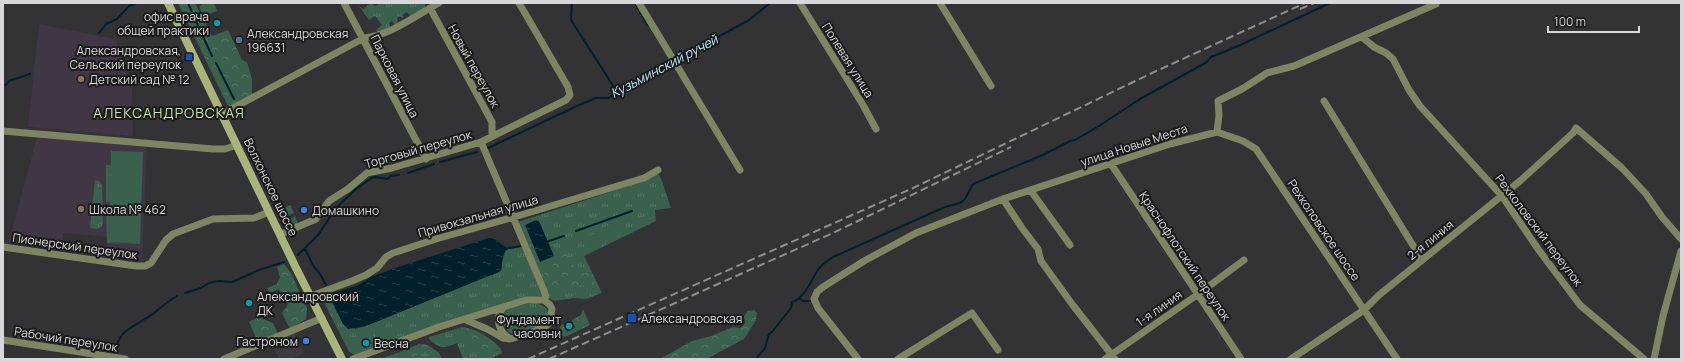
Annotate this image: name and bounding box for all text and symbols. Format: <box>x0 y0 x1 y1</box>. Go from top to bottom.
place label: офис врача общей практики <box>117 8 209 39</box>
scale bar <box>1548 8 1639 34</box>
text: 100 m <box>1554 13 1586 30</box>
marker: офис врача общей практики <box>212 18 222 28</box>
street label: Полевая улица <box>818 19 878 101</box>
street label: Новый переулок <box>444 21 504 112</box>
place label: Александровская 196631 <box>247 25 348 56</box>
water label: Кузьминский ручей <box>607 29 722 102</box>
street label: Парковая улица <box>367 32 423 120</box>
marker: Александровская 196631 <box>234 35 244 45</box>
place label: Александровская, Сельский переулок <box>70 42 182 73</box>
marker: Александровская, Сельский переулок <box>184 52 194 62</box>
place label: Детский сад № 12 <box>89 71 190 88</box>
marker: Детский сад № 12 <box>76 74 86 84</box>
district label: АЛЕКСАНДРОВСКАЯ <box>93 103 245 122</box>
street label: улица Новые Места <box>1078 120 1190 170</box>
street label: Торговый переулок <box>363 125 474 172</box>
street label: Волхонское шоссе <box>240 135 302 239</box>
street label: Рехколовский переулок <box>1491 170 1587 290</box>
street label: Рехколовское шоссе <box>1284 176 1364 284</box>
street label: Краснофлотский переулок <box>1135 188 1235 325</box>
street label: Привокзальная улица <box>416 191 540 241</box>
place label: Школа № 462 <box>89 201 166 218</box>
place label: Домашкино <box>312 202 379 219</box>
marker: Школа № 462 <box>76 204 86 214</box>
marker: Домашкино <box>299 205 309 215</box>
street label: 2-я линия <box>1403 216 1457 264</box>
street label: Пионерский переулок <box>11 229 140 263</box>
street label: 1-я линия <box>1132 286 1186 330</box>
place label: Александровский ДК <box>257 288 359 319</box>
marker: Александровский ДК <box>244 298 254 308</box>
place label: Александровская <box>641 310 742 327</box>
place label: Фундамент часовни <box>497 311 561 342</box>
marker: Александровская <box>626 312 638 324</box>
marker: Фундамент часовни <box>564 321 574 331</box>
street label: Рабочий переулок <box>13 322 120 356</box>
place label: Гастроном <box>237 333 298 350</box>
place label: Весна <box>374 335 409 352</box>
marker: Гастроном <box>301 336 311 346</box>
marker: Весна <box>361 338 371 348</box>

